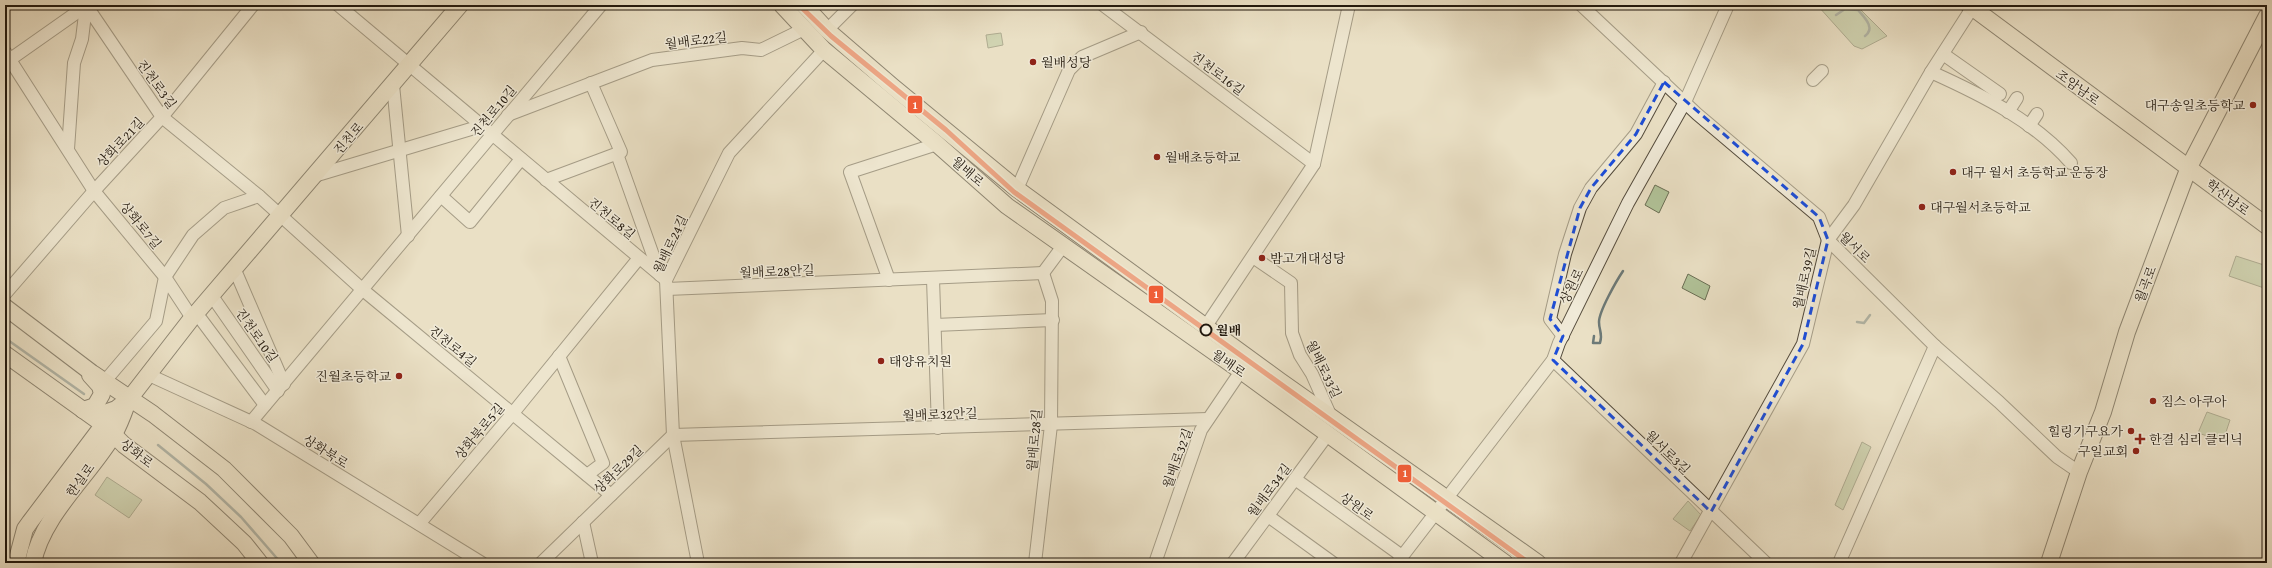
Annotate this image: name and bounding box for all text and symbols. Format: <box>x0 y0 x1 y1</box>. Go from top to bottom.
street label: 월배로22길 <box>664 27 728 54</box>
street label: 진천로16길 <box>1187 47 1248 100</box>
place label: 월배성당 <box>1041 53 1092 72</box>
street label: 진천로3길 <box>132 56 181 113</box>
marker: 월배성당 <box>1028 57 1038 67</box>
street label: 조암남로 <box>2052 65 2104 110</box>
street label: 진천로10길 <box>466 81 521 141</box>
line badge: 1 <box>907 95 923 114</box>
place label: 대구송일초등학교 <box>2145 96 2245 115</box>
text: 1 <box>912 97 918 113</box>
marker: 대구송일초등학교 <box>2248 100 2258 110</box>
street label: 상화로21길 <box>92 113 149 172</box>
street label: 진천로 <box>329 118 368 159</box>
place label: 월배초등학교 <box>1165 148 1241 167</box>
street label: 월배로 <box>947 152 988 191</box>
marker: 월배초등학교 <box>1152 152 1162 162</box>
place label: 대구 월서 초등학교 운동장 <box>1961 163 2108 182</box>
marker: 대구 월서 초등학교 운동장 <box>1948 167 1958 177</box>
street label: 학산남로 <box>2202 175 2254 220</box>
street label: 진천로8길 <box>584 193 639 244</box>
street label: 상화로7길 <box>115 197 166 253</box>
place label: 대구월서초등학교 <box>1930 198 2031 217</box>
marker: 대구월서초등학교 <box>1917 202 1927 212</box>
street label: 월배로24길 <box>649 212 692 277</box>
street label: 월서로 <box>1835 227 1875 268</box>
street label: 월배로39길 <box>1788 245 1821 311</box>
place label: 밤고개대성당 <box>1270 249 1346 268</box>
marker: 밤고개대성당 <box>1257 253 1267 263</box>
street label: 월배로28안길 <box>739 261 815 282</box>
street label: 월곡로 <box>2130 263 2161 305</box>
street label: 상원로 <box>1555 265 1588 307</box>
line badge: 1 <box>1148 285 1164 304</box>
text: 1 <box>1153 286 1159 302</box>
street label: 진천로10길 <box>231 304 282 366</box>
street label: 진천로4길 <box>425 321 481 372</box>
place label: 월배 <box>1216 321 1241 340</box>
marker: 월배 <box>1199 323 1213 337</box>
street label: 월배로33길 <box>1301 337 1346 402</box>
street label: 월배로 <box>1208 345 1250 382</box>
place label: 태양유치원 <box>889 352 952 371</box>
marker: 태양유치원 <box>876 356 886 366</box>
place label: 진월초등학교 <box>316 367 391 386</box>
marker: 진월초등학교 <box>394 371 404 381</box>
place label: 짐스 아쿠아 <box>2161 392 2227 411</box>
marker: 짐스 아쿠아 <box>2148 396 2158 406</box>
street label: 상화북로5길 <box>450 399 509 464</box>
street label: 월배로32안길 <box>902 404 978 425</box>
street label: 월배로28길 <box>1022 408 1047 472</box>
place label: 힐링기구요가 <box>2048 422 2123 441</box>
street label: 월배로32길 <box>1158 425 1197 491</box>
street label: 월서로3길 <box>1641 426 1695 479</box>
marker: 힐링기구요가 <box>2126 426 2136 436</box>
street label: 상화북로 <box>299 430 352 473</box>
place label: 한결 심리 클리닉 <box>2149 430 2243 449</box>
marker: 한결 심리 클리닉 <box>2134 433 2146 445</box>
street label: 상화로 <box>116 434 158 473</box>
street label: 상화로29길 <box>589 441 648 498</box>
place label: 구일교회 <box>2078 442 2128 461</box>
marker: 구일교회 <box>2131 446 2141 456</box>
street label: 한실로 <box>62 459 99 501</box>
street label: 월배로34길 <box>1243 460 1296 521</box>
line badge: 1 <box>1397 464 1412 483</box>
text: 1 <box>1402 465 1408 481</box>
street label: 상원로 <box>1336 488 1378 525</box>

